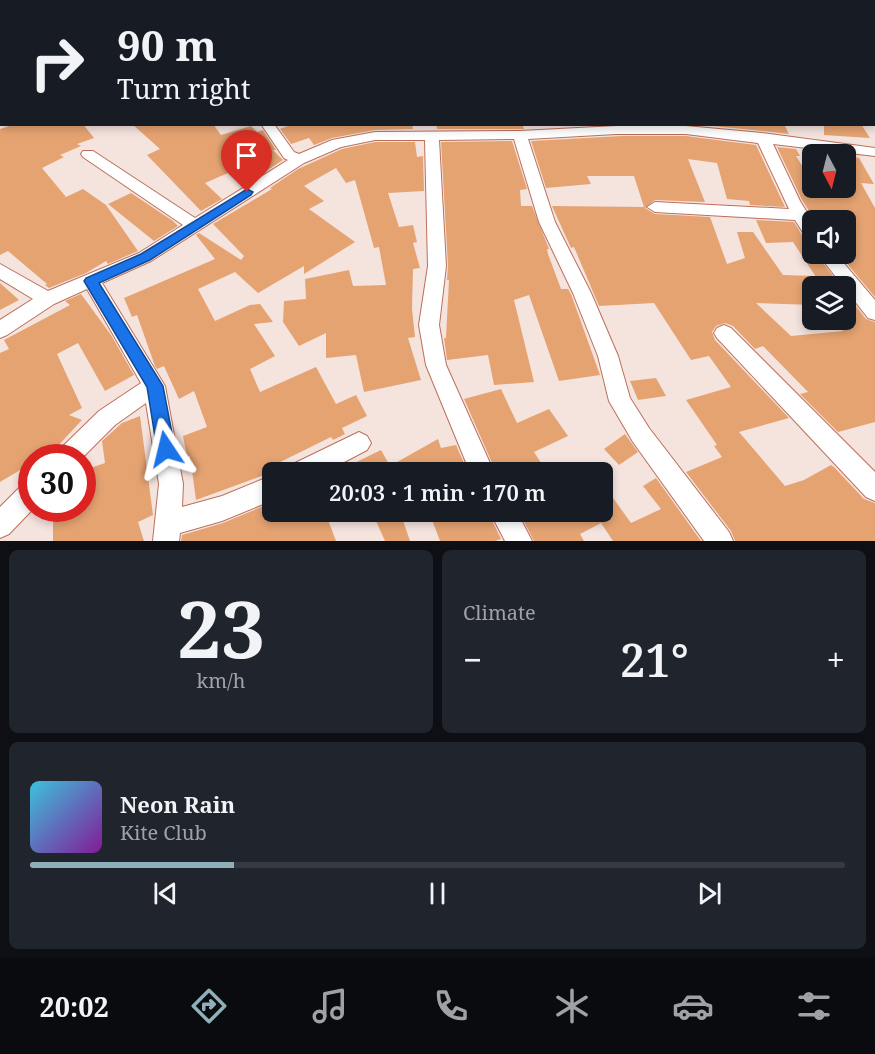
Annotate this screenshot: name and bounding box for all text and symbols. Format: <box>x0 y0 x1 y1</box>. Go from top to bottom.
text: 90 m <box>117 16 217 73</box>
icon: right <box>18 24 96 102</box>
text: Turn right <box>117 70 250 107</box>
pin <box>221 130 272 192</box>
icon: arrive <box>230 139 263 172</box>
north arrow <box>802 144 856 198</box>
map controls <box>802 144 856 330</box>
button: sound <box>802 210 856 264</box>
button: layers <box>802 276 856 330</box>
position arrow <box>134 417 198 481</box>
speed limit sign: 30 <box>18 444 96 522</box>
text: 20:03 · 1 min · 170 m <box>329 477 546 507</box>
text: 23 <box>177 575 265 681</box>
text: Climate <box>463 599 536 626</box>
text: 21° <box>620 629 689 690</box>
text: − <box>463 637 482 682</box>
text: + <box>827 637 845 682</box>
text: km/h <box>196 667 246 694</box>
text: Neon Rain <box>120 789 235 819</box>
text: Kite Club <box>120 819 207 846</box>
icon: previous <box>149 877 182 910</box>
icon: pause <box>421 877 454 910</box>
icon: next <box>693 877 726 910</box>
icon: directions <box>188 985 230 1027</box>
icon: music <box>309 985 351 1027</box>
icon: phone <box>430 985 472 1027</box>
icon: climate <box>551 985 593 1027</box>
icon: car <box>672 985 714 1027</box>
icon: filters <box>793 985 835 1027</box>
text: 20:02 <box>40 988 109 1025</box>

